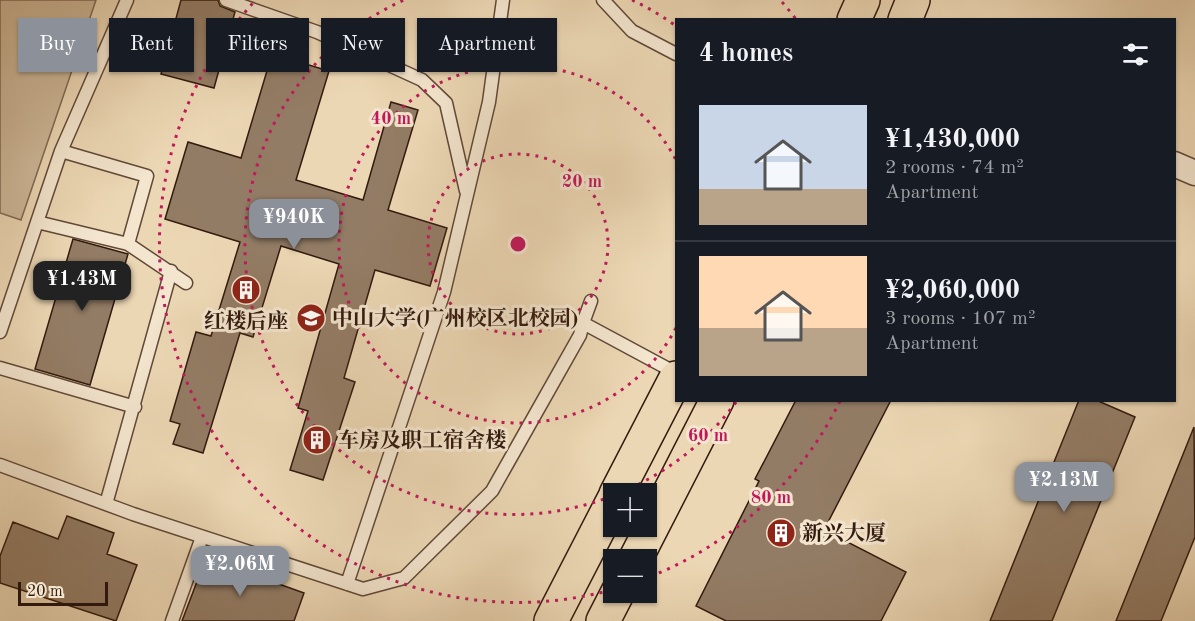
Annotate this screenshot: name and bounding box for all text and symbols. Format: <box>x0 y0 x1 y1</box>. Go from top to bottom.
chip: Buy <box>18 18 97 72</box>
chip: Rent <box>109 18 194 72</box>
chip: Filters <box>206 18 309 72</box>
chip: New <box>321 18 405 72</box>
chip: Apartment <box>417 18 557 72</box>
icon: filters <box>1119 38 1152 71</box>
text: 4 homes <box>699 41 793 67</box>
text: 40 m <box>371 110 411 128</box>
text: ¥1,430,000 <box>885 127 1020 153</box>
icon: home <box>747 129 819 201</box>
text: 2 rooms · 74 m² <box>885 158 1024 178</box>
text: 20 m <box>562 173 602 191</box>
text: Apartment <box>885 183 979 203</box>
pin: ¥940K <box>252 199 336 250</box>
text: ¥940K <box>263 208 325 228</box>
centre of rings <box>508 234 528 254</box>
pin: ¥1.43M <box>33 261 131 312</box>
text: ¥1.43M <box>47 270 117 290</box>
building icon: 红楼后座 <box>230 274 262 306</box>
text: ¥2,060,000 <box>885 278 1020 304</box>
icon: home <box>747 280 819 352</box>
school or university icon: 中山大学(广州校区北校园) <box>295 302 327 334</box>
place label: 中山大学(广州校区北校园) <box>332 307 579 330</box>
place label: 红楼后座 <box>204 309 288 333</box>
text: 3 rooms · 107 m² <box>885 309 1035 329</box>
text: Apartment <box>885 334 979 354</box>
building icon: 车房及职工宿舍楼 <box>301 424 333 456</box>
text: 60 m <box>688 427 728 445</box>
place label: 车房及职工宿舍楼 <box>338 428 506 452</box>
pin: ¥2.13M <box>1015 462 1113 513</box>
text: ¥2.13M <box>1029 471 1099 491</box>
map controls <box>603 483 657 603</box>
button: + <box>603 483 657 537</box>
text: 80 m <box>751 489 791 507</box>
building icon: 新兴大厦 <box>765 517 797 549</box>
place label: 新兴大厦 <box>802 522 886 545</box>
pin: ¥2.06M <box>191 546 289 597</box>
button: − <box>603 549 657 603</box>
text: ¥2.06M <box>205 555 275 575</box>
scale bar <box>18 579 108 606</box>
text: 20 m <box>27 584 63 600</box>

